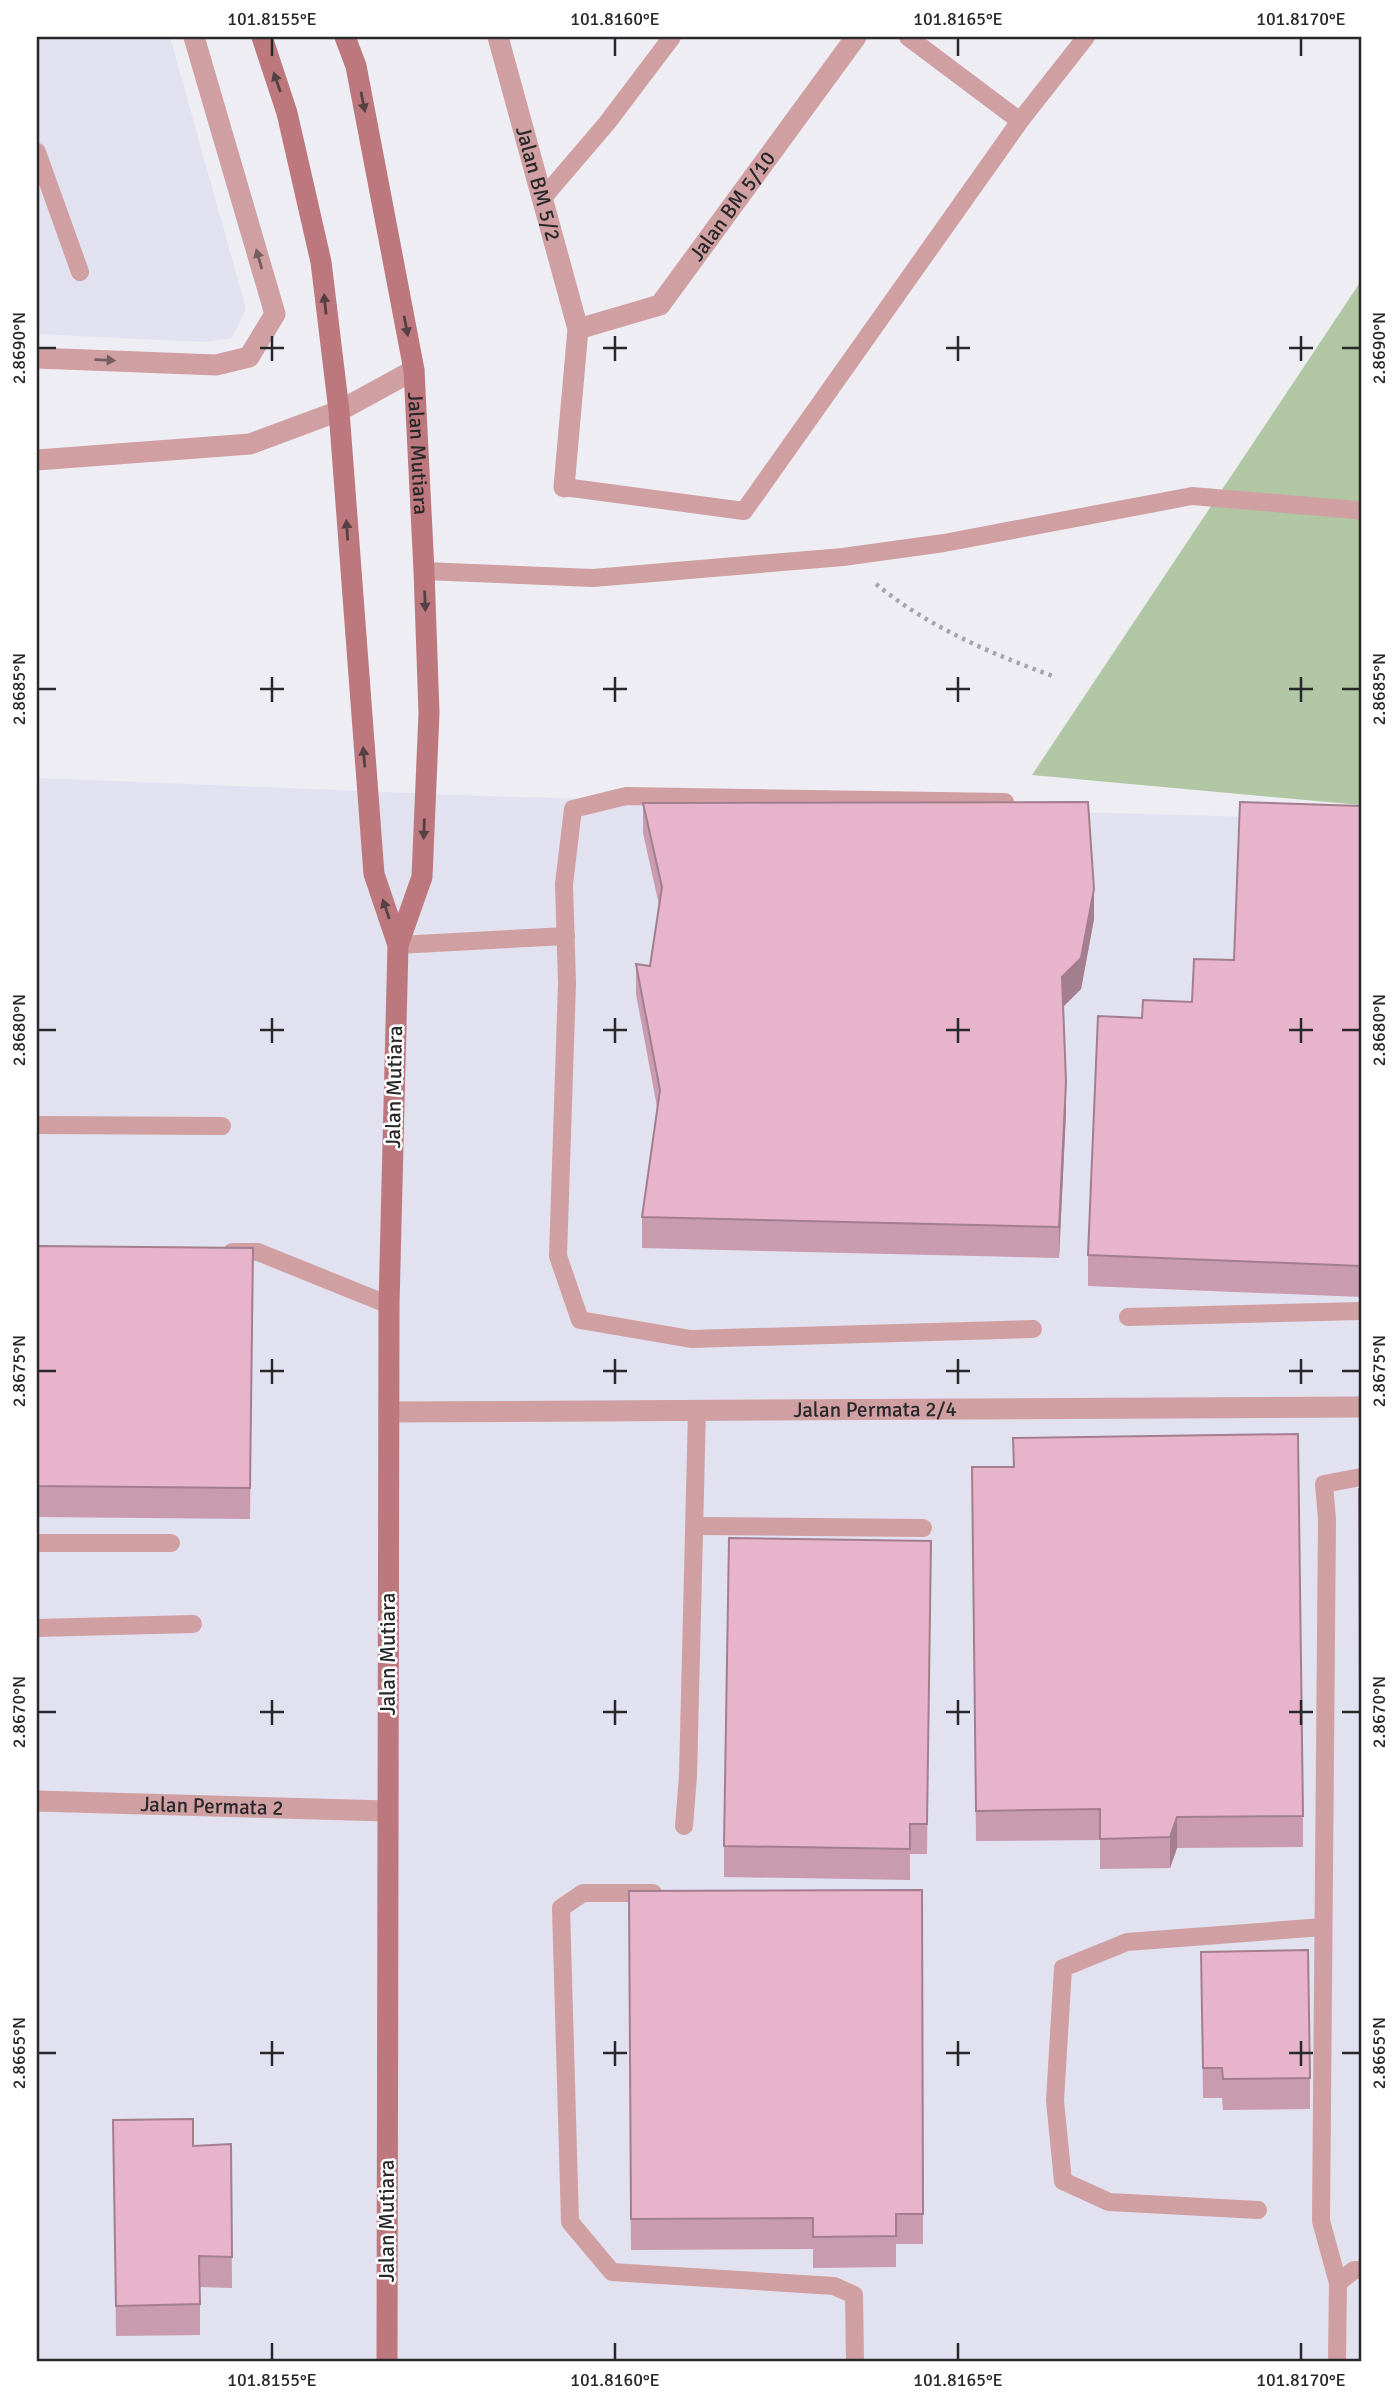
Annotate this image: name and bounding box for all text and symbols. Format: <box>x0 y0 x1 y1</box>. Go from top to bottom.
text: 101.8155°E <box>227 8 317 30</box>
text: 101.8160°E <box>570 8 660 30</box>
text: 101.8165°E <box>913 8 1003 30</box>
text: 101.8170°E <box>1256 8 1346 30</box>
one-way arrow <box>271 71 282 92</box>
one-way arrow <box>357 91 368 113</box>
street label: Jalan BM 5/2 <box>510 123 566 244</box>
street label: Jalan BM 5/10 <box>684 146 781 266</box>
one-way arrow <box>253 248 264 270</box>
one-way arrow <box>319 292 330 314</box>
text: 2.8690°N <box>8 312 30 384</box>
text: 2.8690°N <box>1368 312 1390 384</box>
one-way arrow <box>400 315 411 337</box>
one-way arrow <box>94 355 116 366</box>
street label: Jalan Mutiara <box>402 391 434 515</box>
one-way arrow <box>341 519 352 541</box>
one-way arrow <box>420 591 431 613</box>
text: 2.8685°N <box>8 653 30 725</box>
text: 2.8685°N <box>1368 653 1390 725</box>
one-way arrow <box>358 746 369 768</box>
one-way arrow <box>419 818 430 840</box>
one-way arrow <box>380 899 391 920</box>
text: 2.8680°N <box>8 994 30 1066</box>
text: 2.8680°N <box>1368 994 1390 1066</box>
street label: Jalan Mutiara <box>380 1025 408 1149</box>
text: 2.8675°N <box>8 1335 30 1407</box>
text: 2.8675°N <box>1368 1335 1390 1407</box>
street label: Jalan Permata 2/4 <box>793 1396 957 1423</box>
street label: Jalan Mutiara <box>375 1593 401 1715</box>
text: 2.8670°N <box>8 1676 30 1748</box>
text: 2.8670°N <box>1368 1676 1390 1748</box>
street label: Jalan Permata 2 <box>140 1791 284 1821</box>
text: 2.8665°N <box>8 2017 30 2089</box>
text: 2.8665°N <box>1368 2017 1390 2089</box>
street label: Jalan Mutiara <box>374 2160 400 2282</box>
text: 101.8155°E <box>227 2369 317 2391</box>
text: 101.8160°E <box>570 2369 660 2391</box>
text: 101.8165°E <box>913 2369 1003 2391</box>
text: 101.8170°E <box>1256 2369 1346 2391</box>

